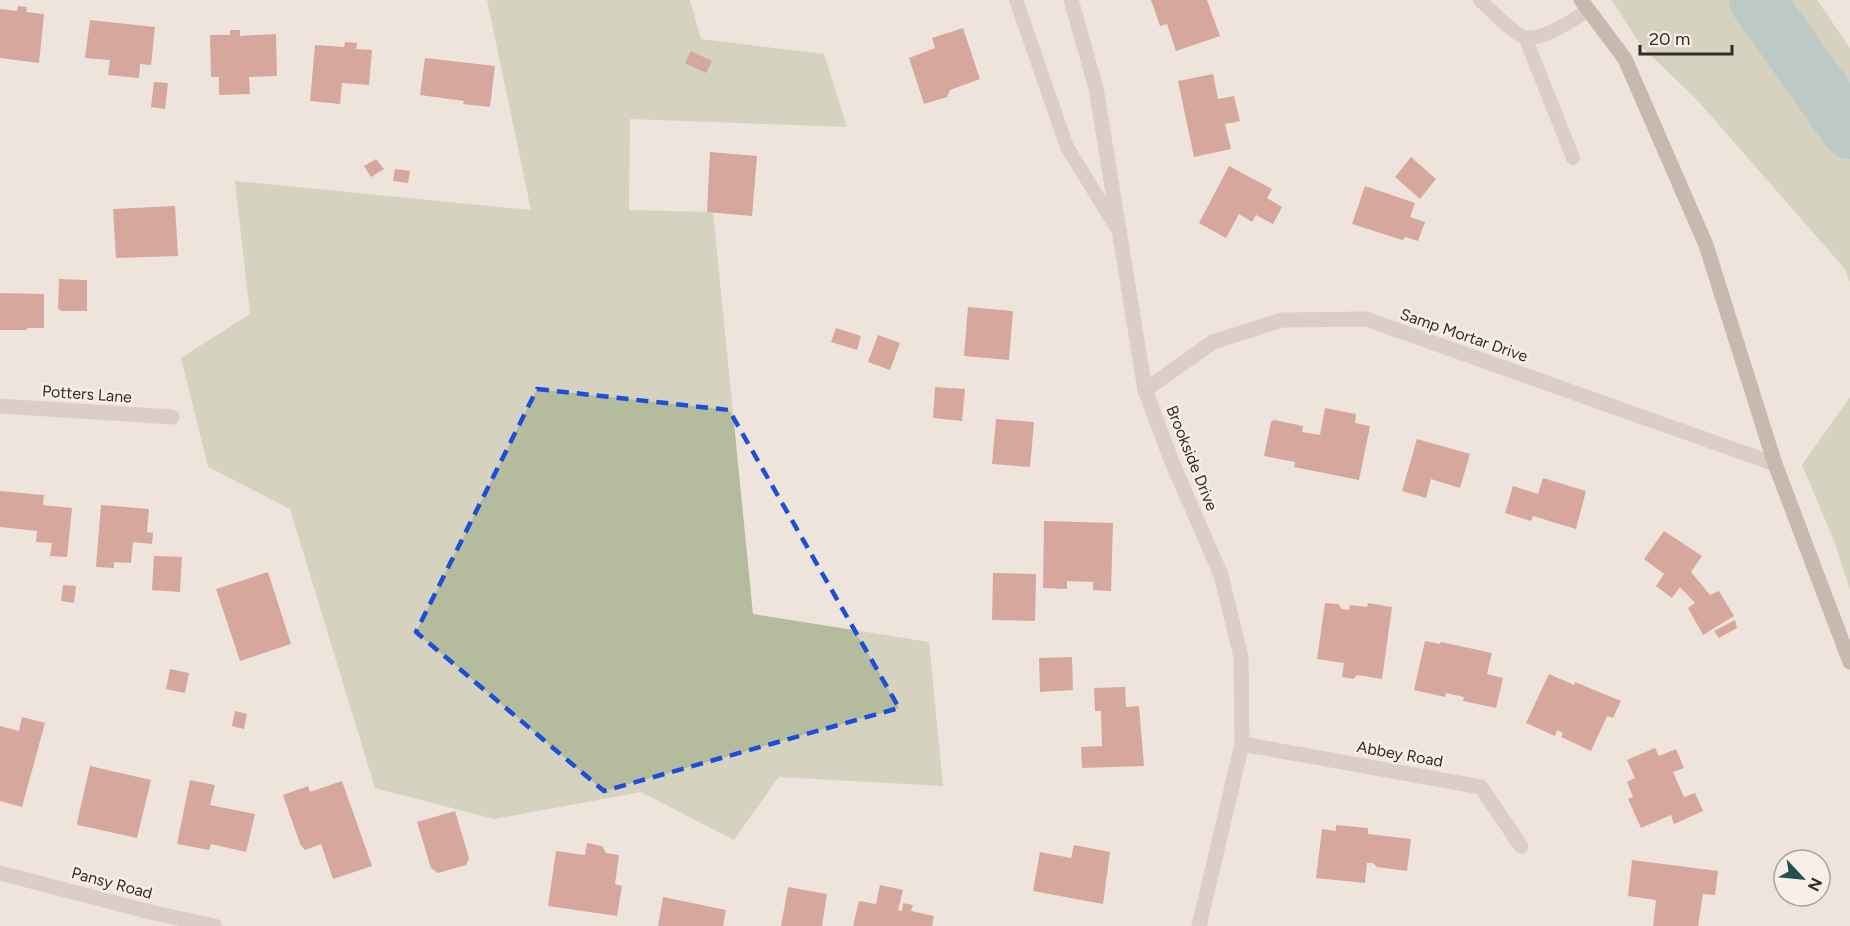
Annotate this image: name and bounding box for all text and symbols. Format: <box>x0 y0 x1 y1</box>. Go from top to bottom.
scale bar <box>1640 18 1732 56</box>
text: 20 m <box>1649 28 1690 50</box>
street label: Samp Mortar Drive <box>1398 304 1531 366</box>
street label: Potters Lane <box>41 381 133 407</box>
street label: Brookside Drive <box>1162 403 1222 514</box>
street label: Abbey Road <box>1355 737 1445 771</box>
north arrow <box>1772 848 1832 908</box>
street label: Pansy Road <box>70 863 154 903</box>
text: N <box>1804 875 1826 894</box>

